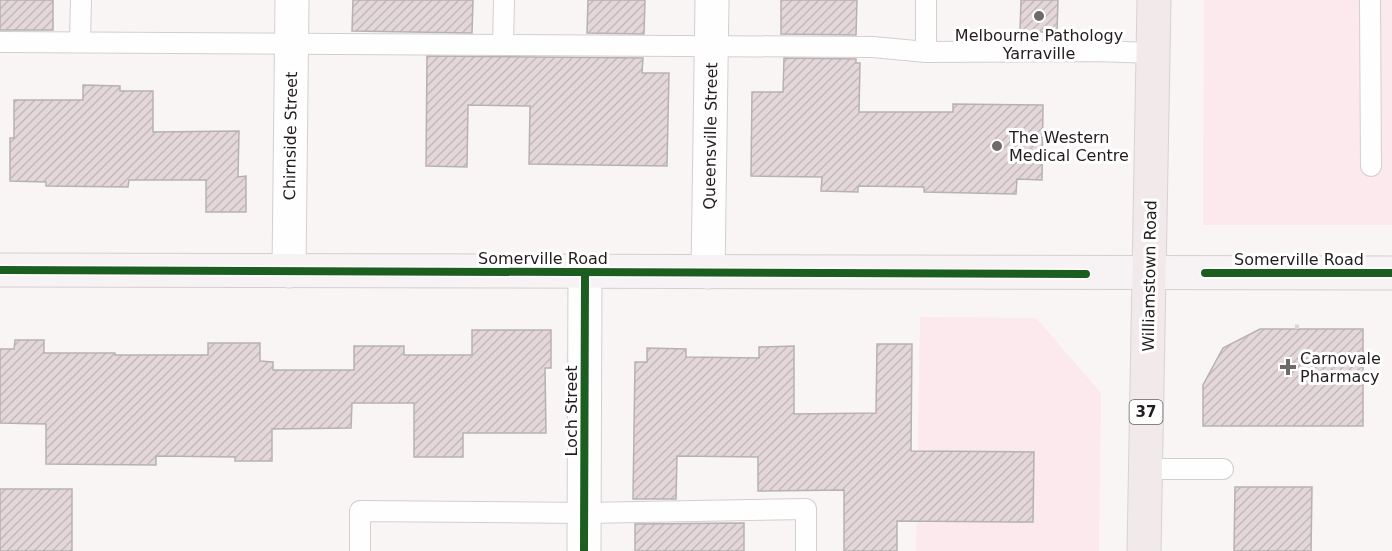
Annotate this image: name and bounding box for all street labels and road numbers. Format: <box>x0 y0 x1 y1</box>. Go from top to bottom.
street label: Queensville Street <box>700 62 721 210</box>
street label: Chirnside Street <box>280 72 301 201</box>
street label: Williamstown Road <box>1139 200 1160 352</box>
street label: Somerville Road <box>478 249 608 268</box>
street label: Somerville Road <box>1234 250 1364 269</box>
street label: Loch Street <box>562 365 581 457</box>
road number: 37 <box>1130 400 1162 424</box>

